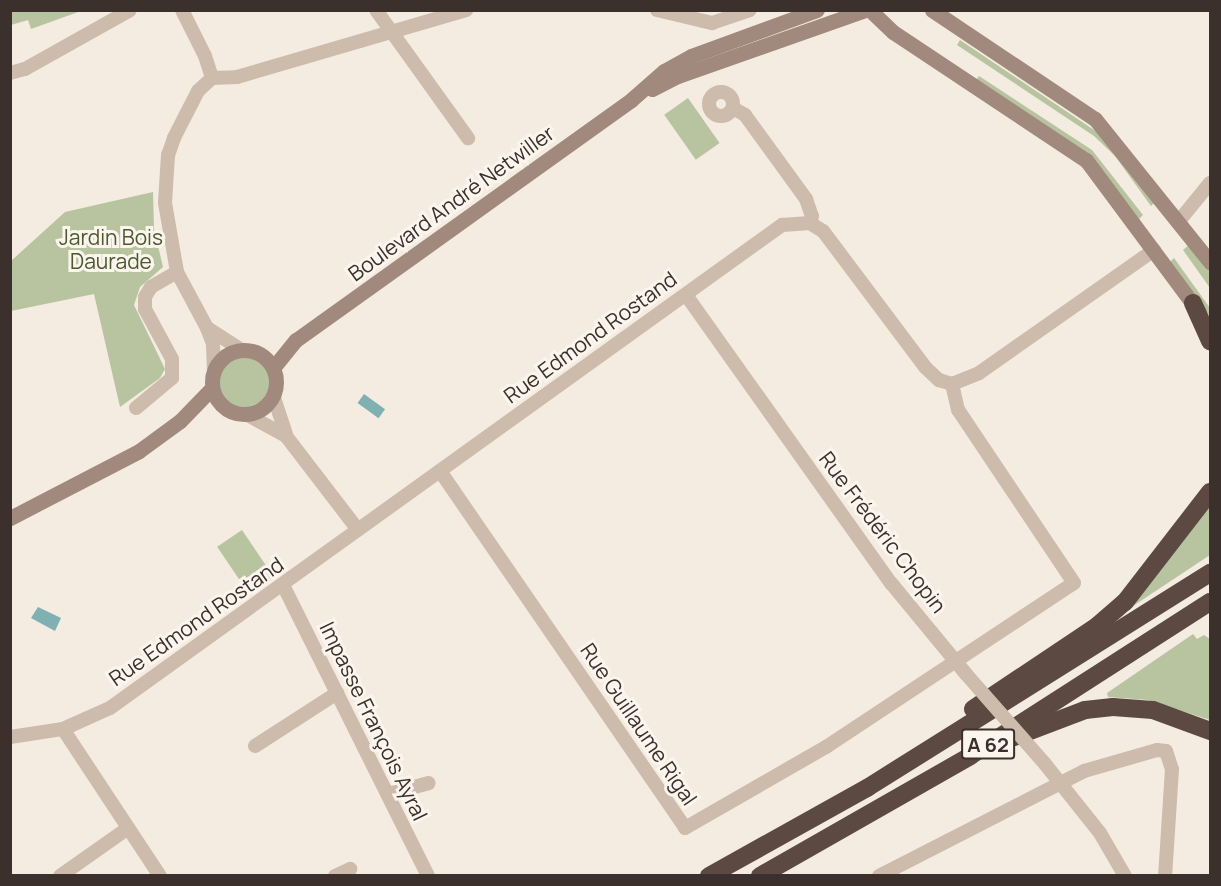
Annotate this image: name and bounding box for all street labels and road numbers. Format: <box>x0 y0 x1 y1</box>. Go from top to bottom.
street label: Boulevard André Netwiller <box>343 120 559 286</box>
street label: Rue Edmond Rostand <box>499 266 681 408</box>
street label: Rue Frédéric Chopin <box>814 446 952 618</box>
street label: Rue Edmond Rostand <box>104 551 288 691</box>
street label: Impasse François Ayral <box>315 617 433 825</box>
street label: Rue Guillaume Rigal <box>576 638 702 810</box>
road number: A 62 <box>961 727 1015 761</box>

